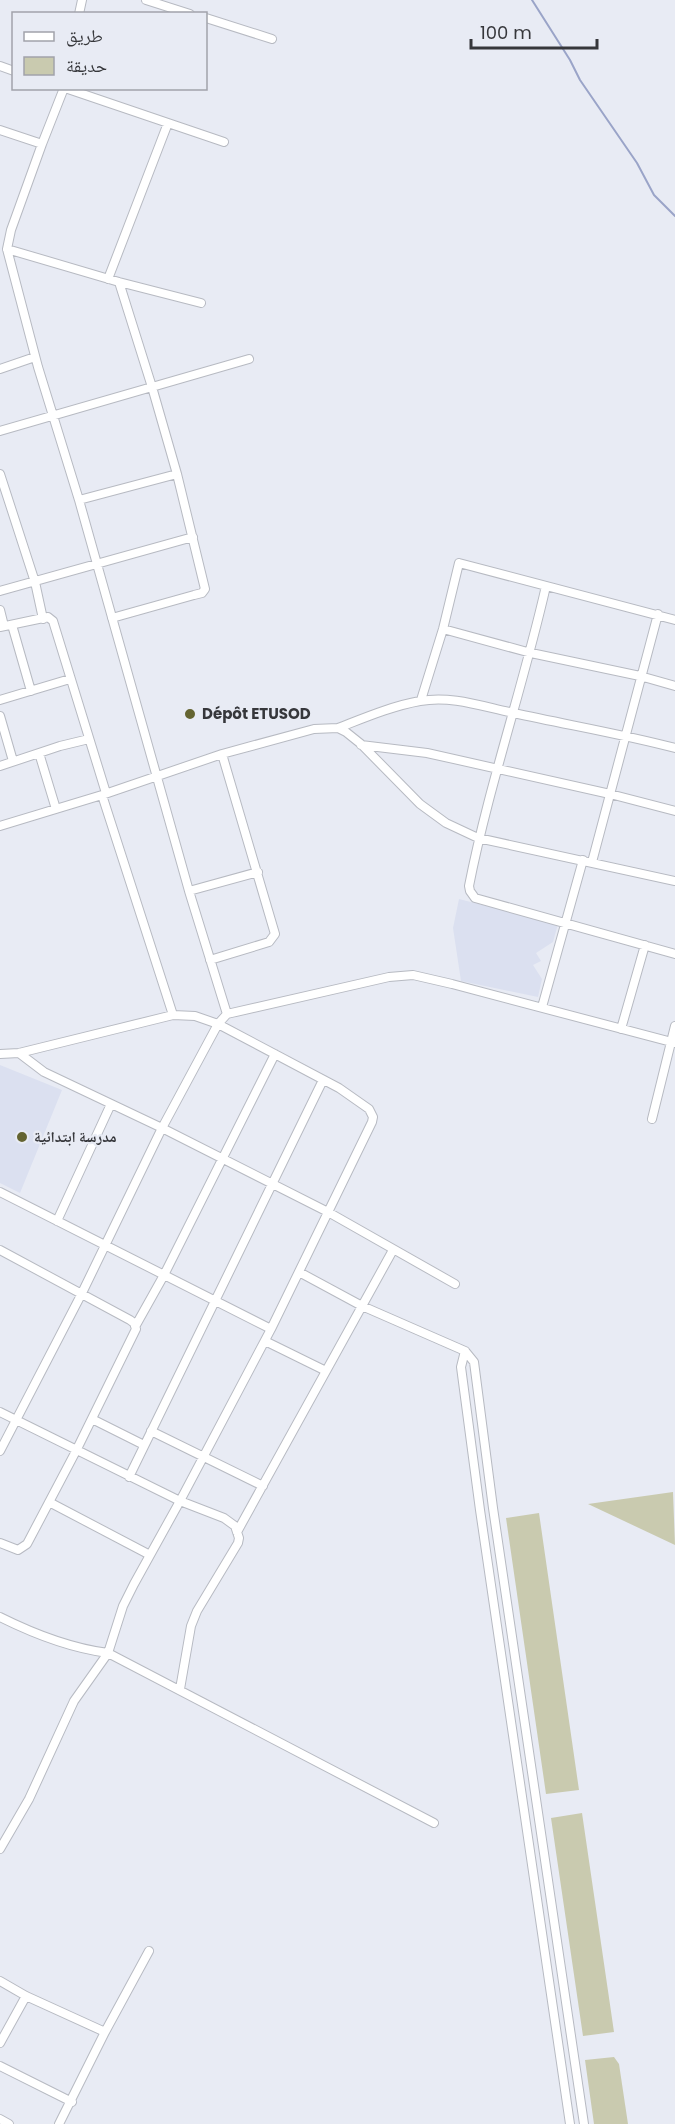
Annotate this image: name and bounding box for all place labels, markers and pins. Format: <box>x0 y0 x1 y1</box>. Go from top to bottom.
place label: Dépôt ETUSOD <box>202 703 311 724</box>
marker: Dépôt ETUSOD <box>183 707 197 721</box>
place label: مدرسة ابتدائية <box>34 1126 117 1147</box>
marker: مدرسة ابتدائية <box>15 1130 29 1144</box>

